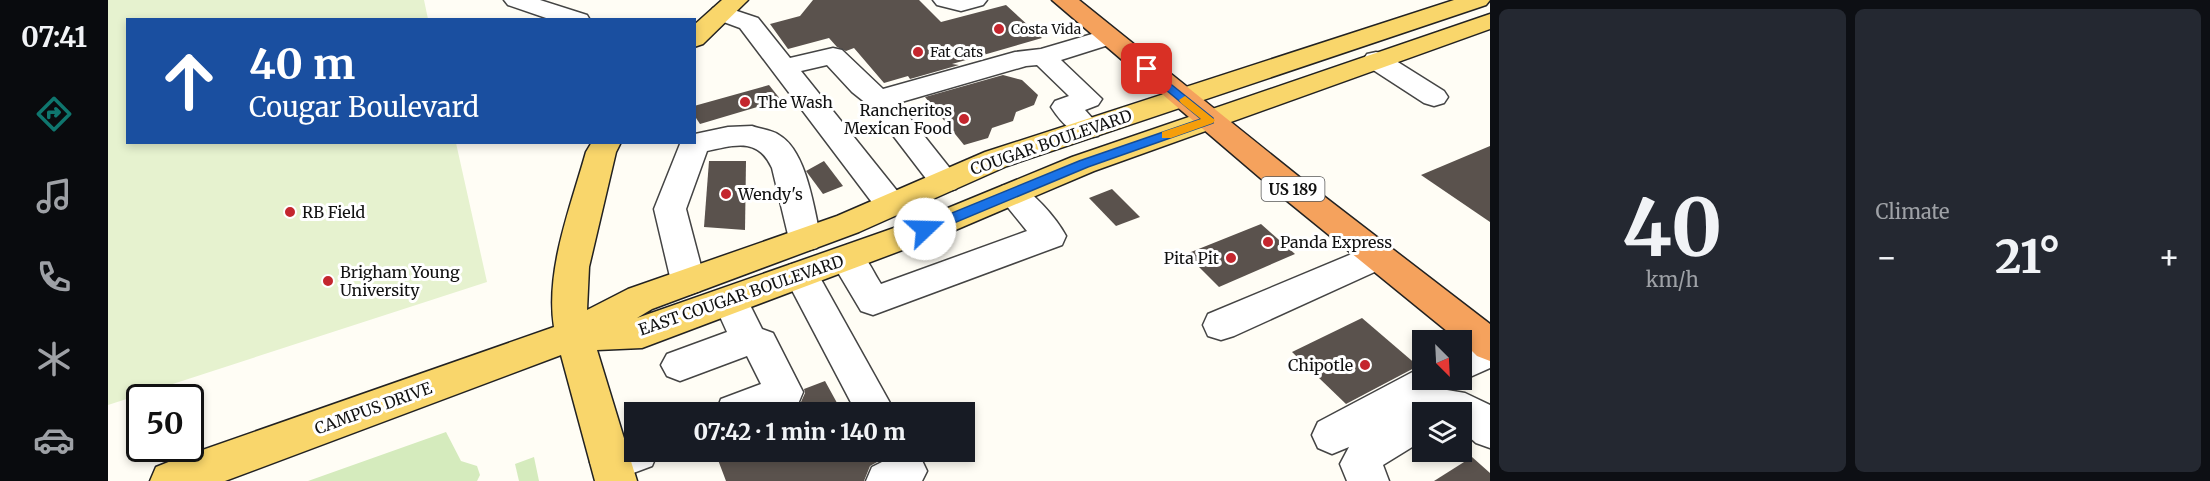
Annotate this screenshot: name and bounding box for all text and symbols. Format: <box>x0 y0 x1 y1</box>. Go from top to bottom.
text: 07:41 <box>21 20 87 54</box>
place label: Costa Vida <box>1011 20 1082 38</box>
marker: Costa Vida <box>992 22 1006 36</box>
text: 40 m <box>249 38 355 90</box>
icon: ahead <box>150 42 228 120</box>
place label: Fat Cats <box>930 43 983 61</box>
pin <box>1121 43 1172 94</box>
marker: Fat Cats <box>911 45 925 59</box>
icon: arrive <box>1130 52 1163 85</box>
text: Cougar Boulevard <box>249 90 479 124</box>
place label: The Wash <box>757 92 833 112</box>
icon: directions <box>33 93 75 135</box>
marker: The Wash <box>738 95 752 109</box>
place label: Rancheritos Mexican Food <box>844 100 952 138</box>
street label: COUGAR BOULEVARD <box>968 105 1134 179</box>
marker: Rancheritos Mexican Food <box>957 112 971 126</box>
icon: music <box>33 175 75 217</box>
road number: US 189 <box>1262 177 1324 201</box>
text: 40 <box>1622 179 1722 277</box>
place label: Wendy's <box>737 184 803 204</box>
marker: Wendy's <box>719 187 733 201</box>
position arrow <box>893 197 957 261</box>
text: Climate <box>1876 199 1950 224</box>
place label: RB Field <box>302 202 366 222</box>
marker: RB Field <box>283 205 297 219</box>
text: 21° <box>1995 229 2061 285</box>
place label: Panda Express <box>1280 232 1392 252</box>
marker: Panda Express <box>1261 235 1275 249</box>
text: − <box>1876 237 1898 278</box>
text: + <box>2158 237 2180 278</box>
place label: Pita Pit <box>1164 248 1220 268</box>
street label: EAST COUGAR BOULEVARD <box>636 250 846 340</box>
marker: Pita Pit <box>1224 251 1238 265</box>
icon: phone <box>33 256 75 298</box>
place label: Brigham Young University <box>340 262 460 300</box>
text: km/h <box>1646 267 1699 292</box>
marker: Brigham Young University <box>321 274 335 288</box>
north arrow <box>1412 330 1472 390</box>
map controls <box>1412 330 1472 462</box>
icon: climate <box>33 338 75 380</box>
place label: Chipotle <box>1288 355 1353 375</box>
marker: Chipotle <box>1358 358 1372 372</box>
street label: CAMPUS DRIVE <box>312 377 435 438</box>
speed limit sign: 50 <box>126 384 204 462</box>
button: layers <box>1412 402 1472 462</box>
text: 07:42 · 1 min · 140 m <box>694 418 905 446</box>
icon: car <box>33 419 75 461</box>

